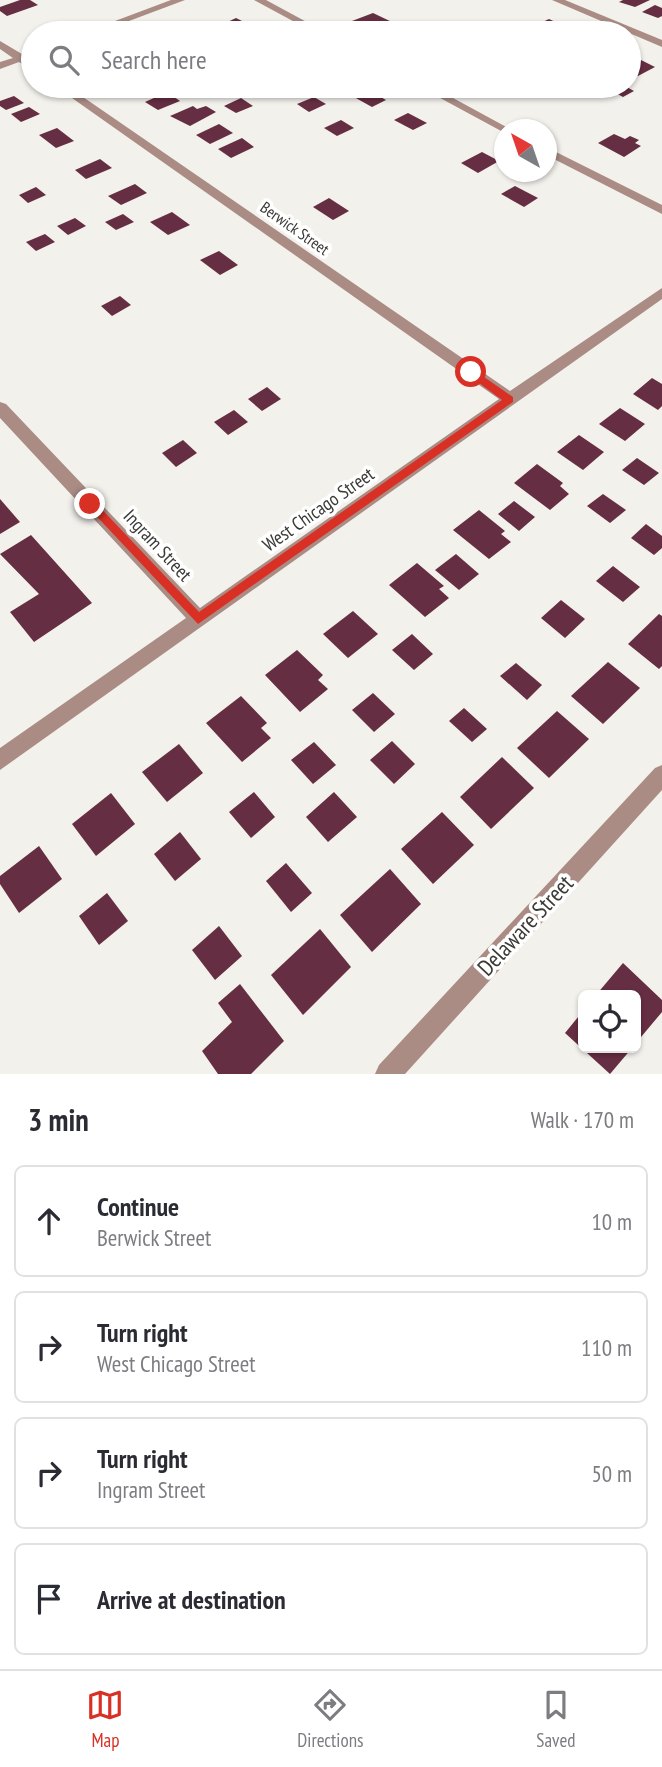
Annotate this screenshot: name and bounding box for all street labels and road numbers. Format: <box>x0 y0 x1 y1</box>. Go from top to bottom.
street label: Berwick Street <box>257 197 334 259</box>
street label: West Chicago Street <box>257 461 379 556</box>
street label: Ingram Street <box>119 504 198 586</box>
street label: Delaware Street <box>471 868 579 981</box>

